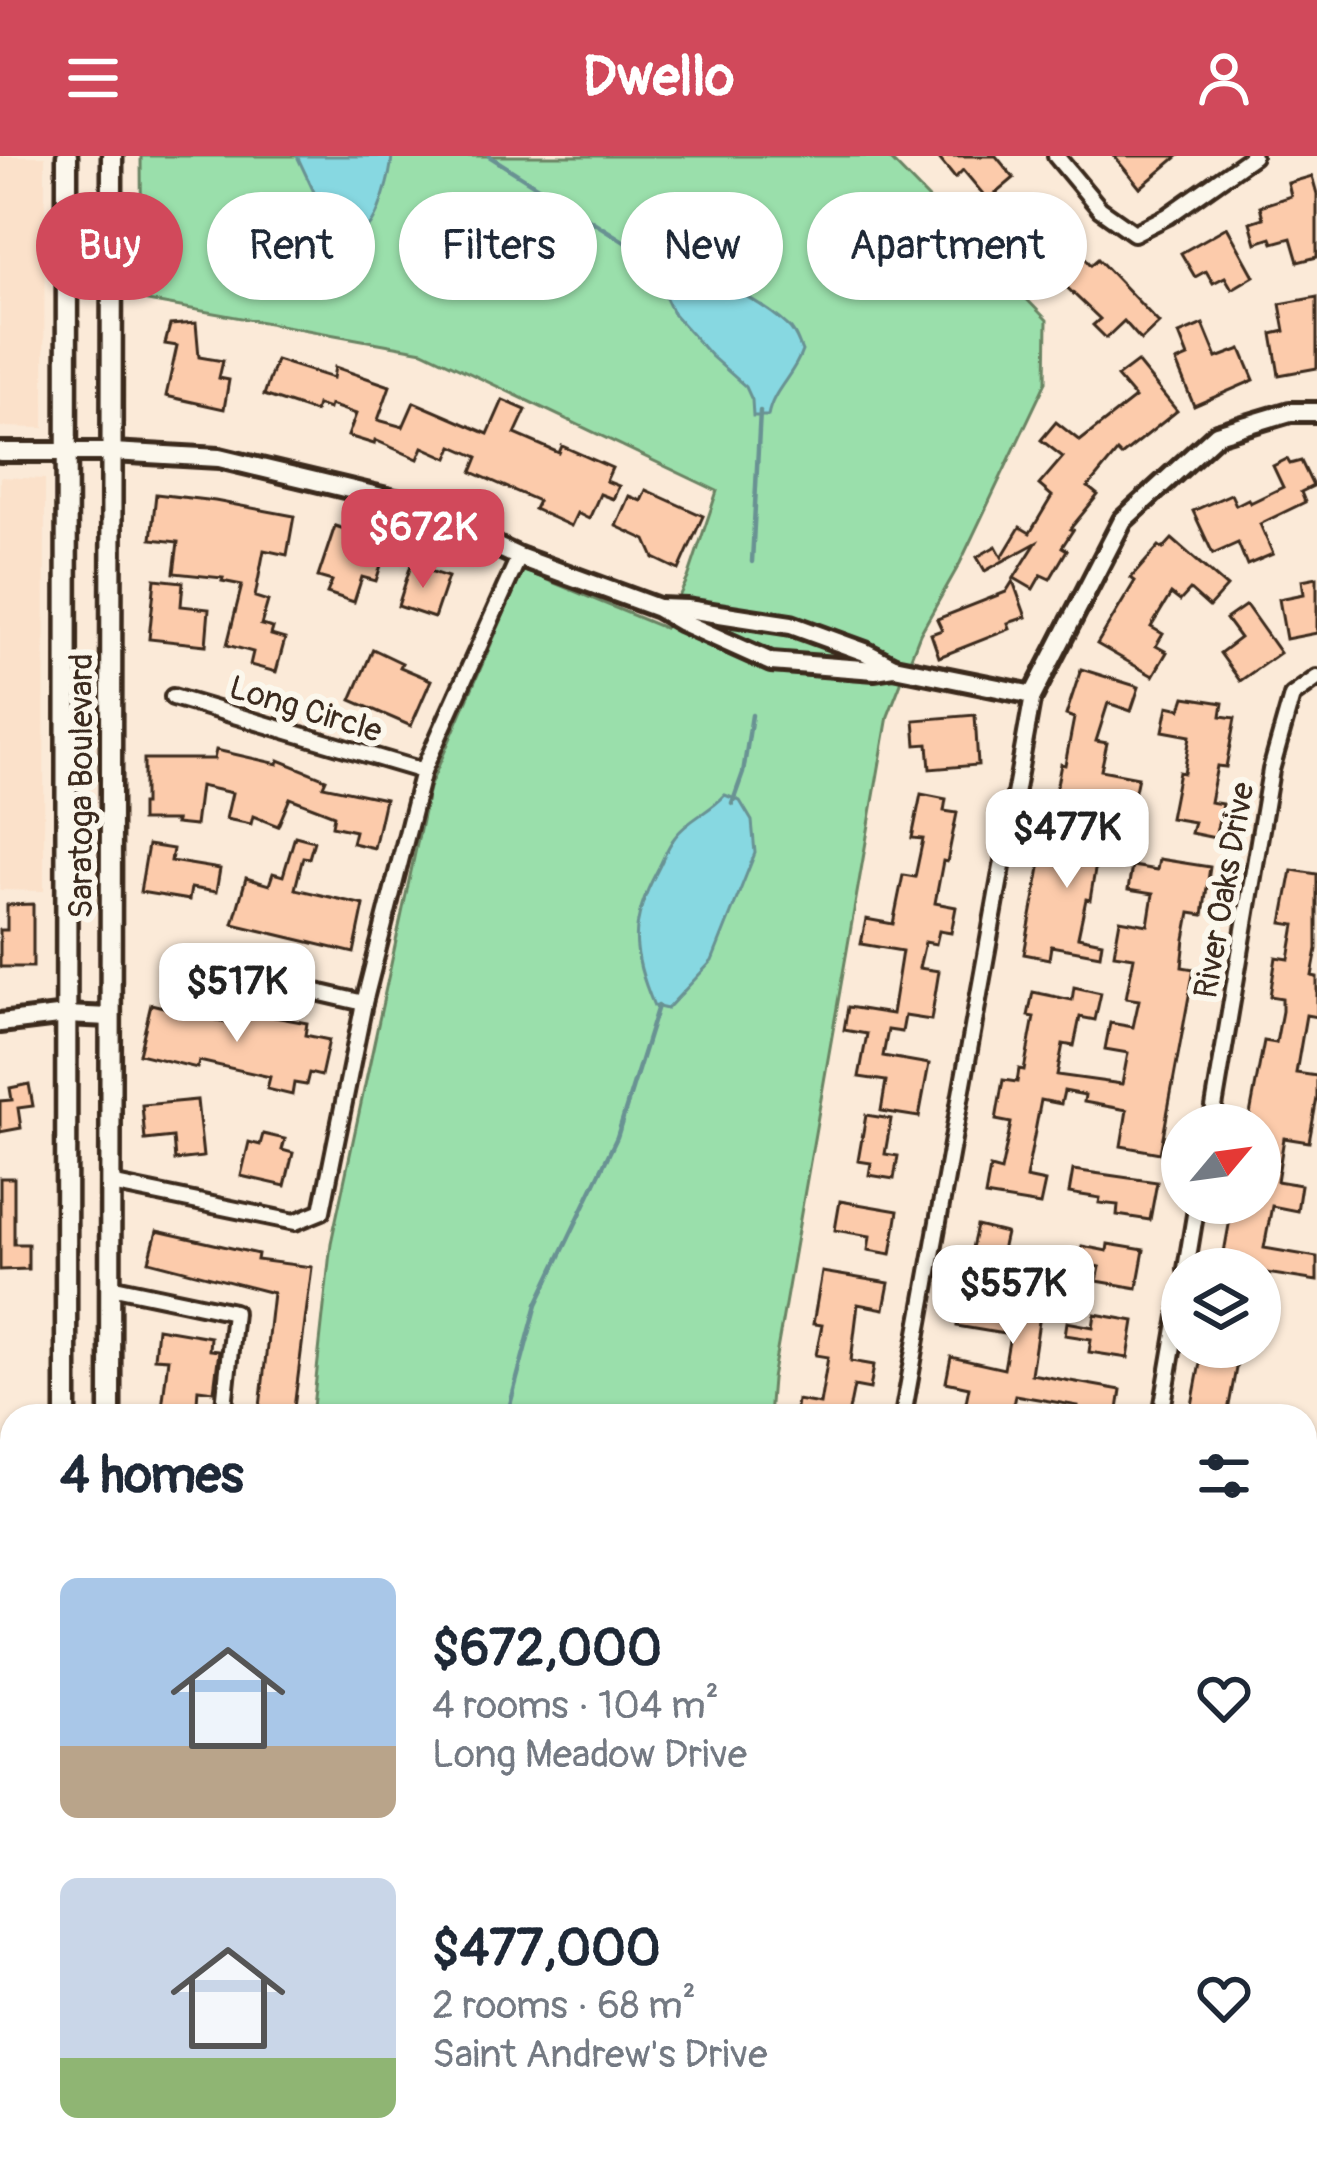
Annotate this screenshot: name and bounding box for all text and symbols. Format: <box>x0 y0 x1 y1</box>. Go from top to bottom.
text: Dwello <box>583 44 734 112</box>
icon: menu <box>60 45 126 111</box>
icon: person <box>1191 45 1257 111</box>
chip: Buy <box>36 192 183 300</box>
chip: Rent <box>207 192 375 300</box>
chip: Filters <box>399 192 597 300</box>
chip: New <box>621 192 783 300</box>
chip: Apartment <box>807 192 1087 300</box>
pin: $672K <box>339 489 507 591</box>
text: $672K <box>368 503 478 552</box>
street label: Saratoga Boulevard <box>61 653 102 919</box>
street label: Long Circle <box>224 667 387 752</box>
street label: River Oaks Drive <box>1185 779 1264 1001</box>
pin: $477K <box>983 789 1151 891</box>
text: $477K <box>1013 803 1121 852</box>
pin: $517K <box>153 943 321 1045</box>
text: $517K <box>186 957 288 1006</box>
north arrow <box>1161 1104 1281 1224</box>
map controls <box>1161 1104 1281 1368</box>
pin: $557K <box>929 1245 1097 1347</box>
button: layers <box>1161 1248 1281 1368</box>
text: $557K <box>959 1259 1067 1308</box>
icon: filters <box>1191 1443 1257 1509</box>
text: 4 homes <box>60 1444 244 1508</box>
text: $672,000 <box>432 1617 662 1681</box>
icon: home <box>156 1626 300 1770</box>
icon: heart <box>1191 1665 1257 1731</box>
text: 4 rooms · 104 m² <box>432 1681 719 1730</box>
text: Long Meadow Drive <box>432 1730 747 1779</box>
text: $477,000 <box>432 1917 661 1981</box>
icon: home <box>156 1926 300 2070</box>
icon: heart <box>1191 1965 1257 2031</box>
text: 2 rooms · 68 m² <box>432 1981 696 2030</box>
text: Saint Andrew's Drive <box>432 2030 767 2079</box>

